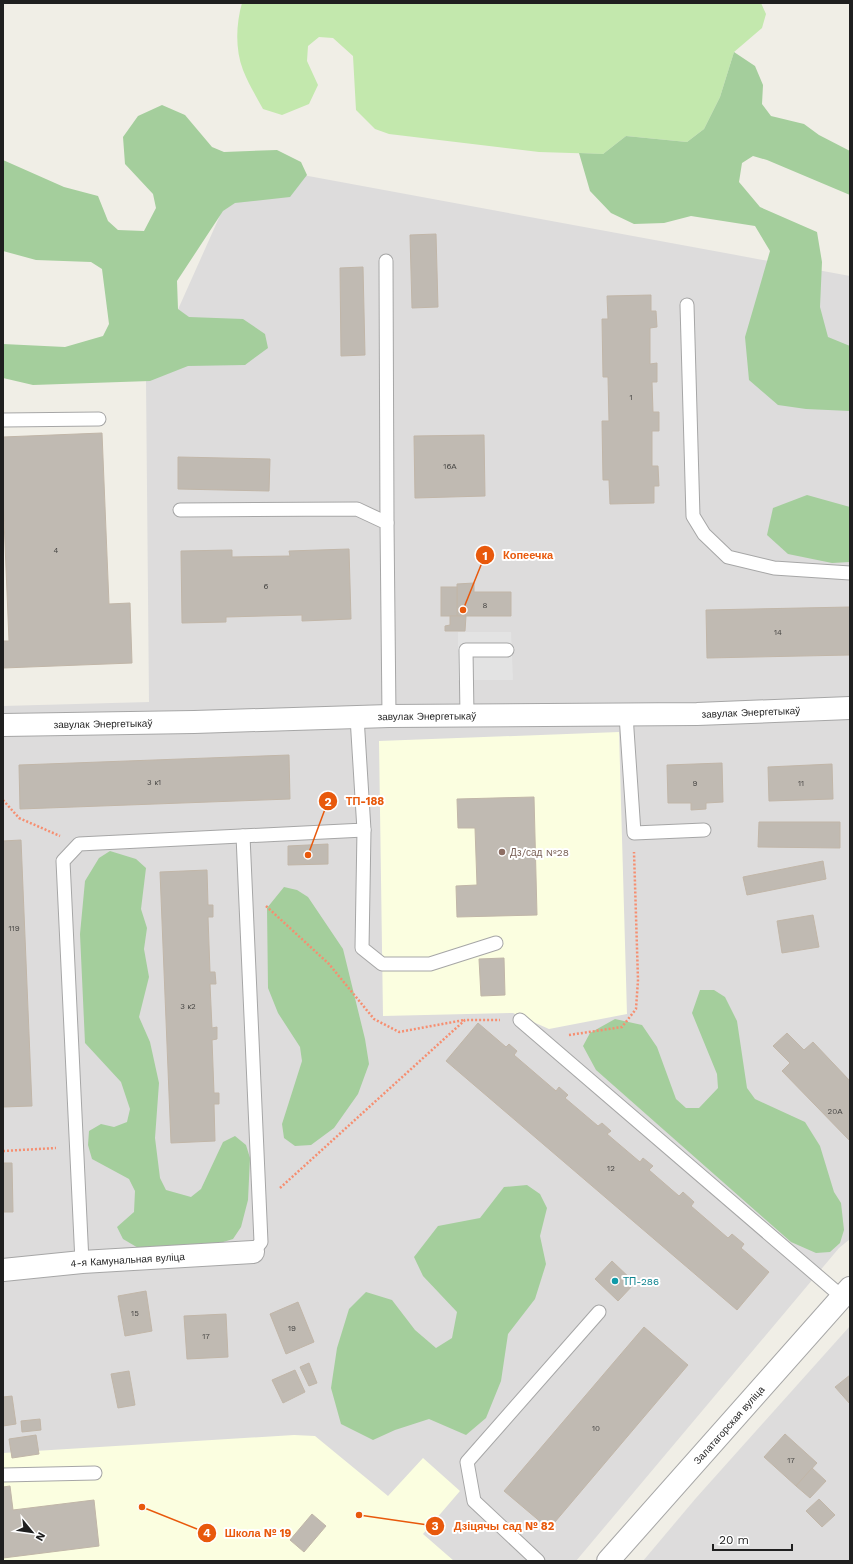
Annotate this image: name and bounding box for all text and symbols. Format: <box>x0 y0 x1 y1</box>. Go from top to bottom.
house number: 1 <box>629 393 633 402</box>
house number: 16А <box>443 462 457 471</box>
callout: Копеечка <box>475 544 561 567</box>
house number: 4 <box>54 546 59 555</box>
text: 1 <box>482 549 488 563</box>
text: Копеечка <box>503 549 554 562</box>
house number: 6 <box>264 582 269 591</box>
house number: 8 <box>483 601 488 610</box>
house number: 14 <box>774 628 782 637</box>
street label: завулак Энергетыкаў <box>701 705 800 720</box>
street label: завулак Энергетыкаў <box>377 710 476 722</box>
street label: завулак Энергетыкаў <box>54 718 152 730</box>
house number: 3 к1 <box>147 778 161 787</box>
house number: 9 <box>693 779 698 788</box>
house number: 11 <box>798 779 804 788</box>
callout: ТП-188 <box>318 790 392 813</box>
text: 2 <box>324 795 332 809</box>
text: ТП-188 <box>346 795 384 808</box>
marker: Дз/сад №28 <box>497 847 507 857</box>
place label: Дз/сад №28 <box>510 847 569 858</box>
house number: 119 <box>8 924 20 933</box>
house number: 3 к2 <box>180 1002 196 1011</box>
house number: 20А <box>828 1107 843 1116</box>
house number: 12 <box>607 1164 615 1173</box>
street label: 4-я Камунальная вуліца <box>70 1251 186 1269</box>
marker: ТП-286 <box>610 1276 620 1286</box>
place label: ТП-286 <box>623 1276 659 1287</box>
house number: 15 <box>131 1309 139 1318</box>
house number: 19 <box>288 1324 296 1333</box>
house number: 17 <box>202 1332 210 1341</box>
street label: Залатагорская вуліца <box>692 1384 767 1466</box>
house number: 10 <box>592 1424 600 1433</box>
house number: 17 <box>787 1456 795 1465</box>
north arrow <box>12 1512 52 1552</box>
callout: Дзіцячы сад № 82 <box>425 1514 562 1537</box>
text: 3 <box>431 1519 439 1533</box>
text: Дзіцячы сад № 82 <box>454 1520 555 1533</box>
callout: Школа № 19 <box>197 1522 299 1545</box>
text: 4 <box>203 1526 211 1540</box>
scale bar <box>713 1526 792 1552</box>
text: Школа № 19 <box>225 1527 291 1540</box>
text: N <box>33 1530 48 1543</box>
text: 20 m <box>719 1533 749 1547</box>

